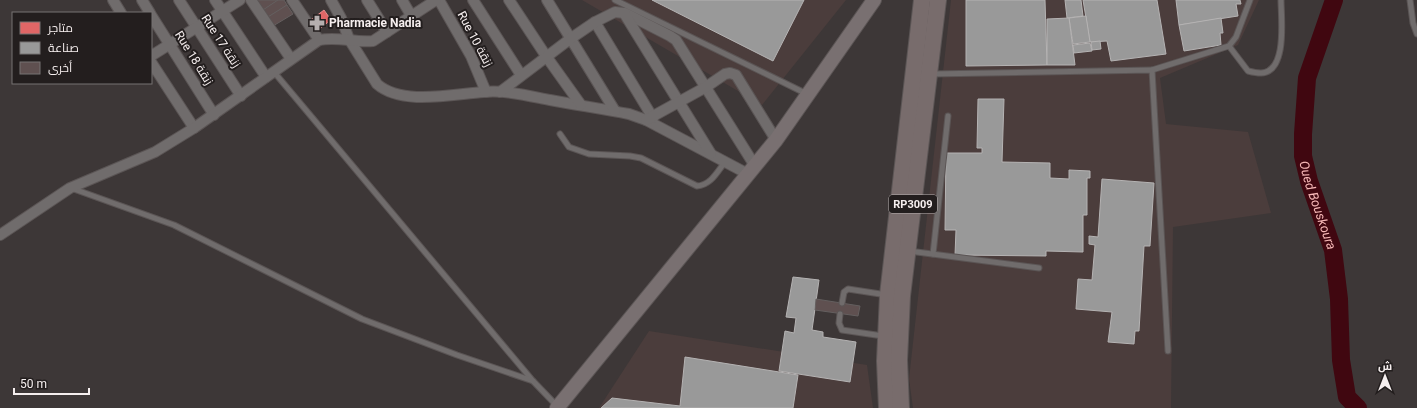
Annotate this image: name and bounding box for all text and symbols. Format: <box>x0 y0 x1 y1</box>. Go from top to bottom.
street label: Rue 10 زنقة <box>455 9 495 69</box>
legend <box>12 12 152 84</box>
street label: Rue 17 زنقة <box>199 12 243 70</box>
pharmacy icon: Pharmacie Nadia <box>308 14 326 32</box>
place label: Pharmacie Nadia <box>329 16 422 30</box>
text: متاجر <box>47 21 73 35</box>
street label: Rue 18 زنقة <box>172 29 216 87</box>
text: صناعة <box>48 41 79 55</box>
text: أخرى <box>48 60 72 75</box>
water label: Oued Bouskoura <box>1296 159 1339 252</box>
road number: RP3009 <box>889 195 937 213</box>
north arrow <box>1365 356 1405 396</box>
text: ش <box>1378 360 1392 373</box>
scale bar <box>14 370 89 396</box>
text: 50 m <box>20 377 47 391</box>

